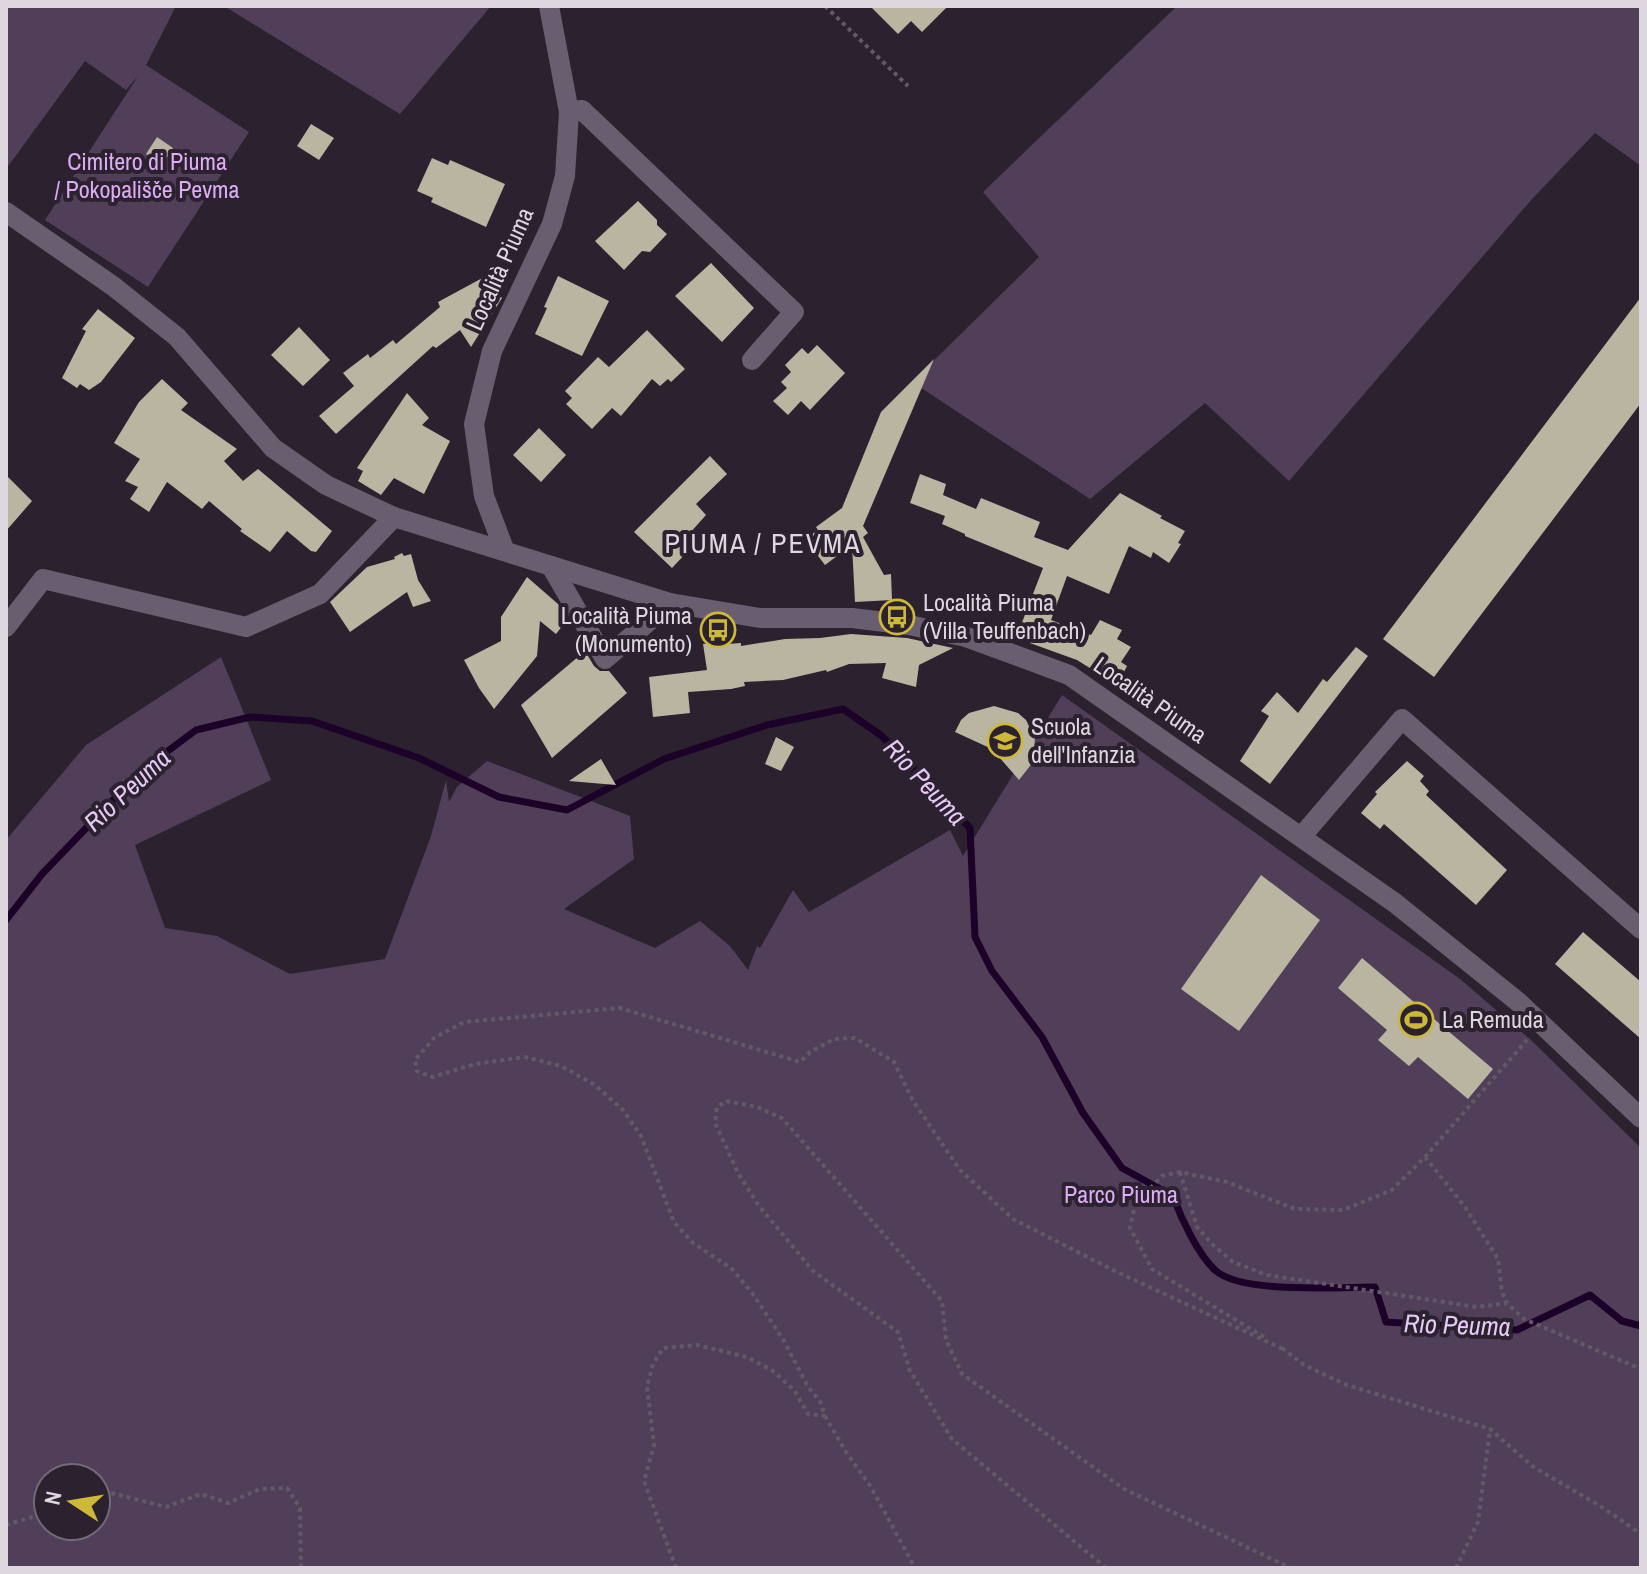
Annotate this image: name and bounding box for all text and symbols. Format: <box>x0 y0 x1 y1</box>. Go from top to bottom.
park label: Cimitero di Piuma / Pokopališče Pevma <box>55 145 239 205</box>
street label: Località Piuma <box>458 202 540 335</box>
district label: PIUMA / PEVMA <box>665 524 862 562</box>
place label: Località Piuma (Villa Teuffenbach) <box>923 586 1086 646</box>
bus stop icon: Località Piuma (Villa Teuffenbach) <box>878 598 916 636</box>
place label: Località Piuma (Monumento) <box>561 599 692 659</box>
bus stop icon: Località Piuma (Monumento) <box>699 611 737 649</box>
street label: Località Piuma <box>1088 648 1214 750</box>
place label: Scuola dell'Infanzia <box>1031 710 1135 770</box>
school or university icon: Scuola dell'Infanzia <box>986 722 1024 760</box>
water label: Rio Peuma <box>876 731 975 833</box>
water label: Rio Peuma <box>76 740 178 839</box>
sports icon: La Remuda <box>1397 1001 1435 1039</box>
place label: La Remuda <box>1442 1003 1544 1035</box>
park label: Parco Piuma <box>1064 1178 1178 1210</box>
water label: Rio Peuma <box>1403 1305 1511 1344</box>
north arrow <box>32 1462 112 1542</box>
text: N <box>36 1488 68 1507</box>

